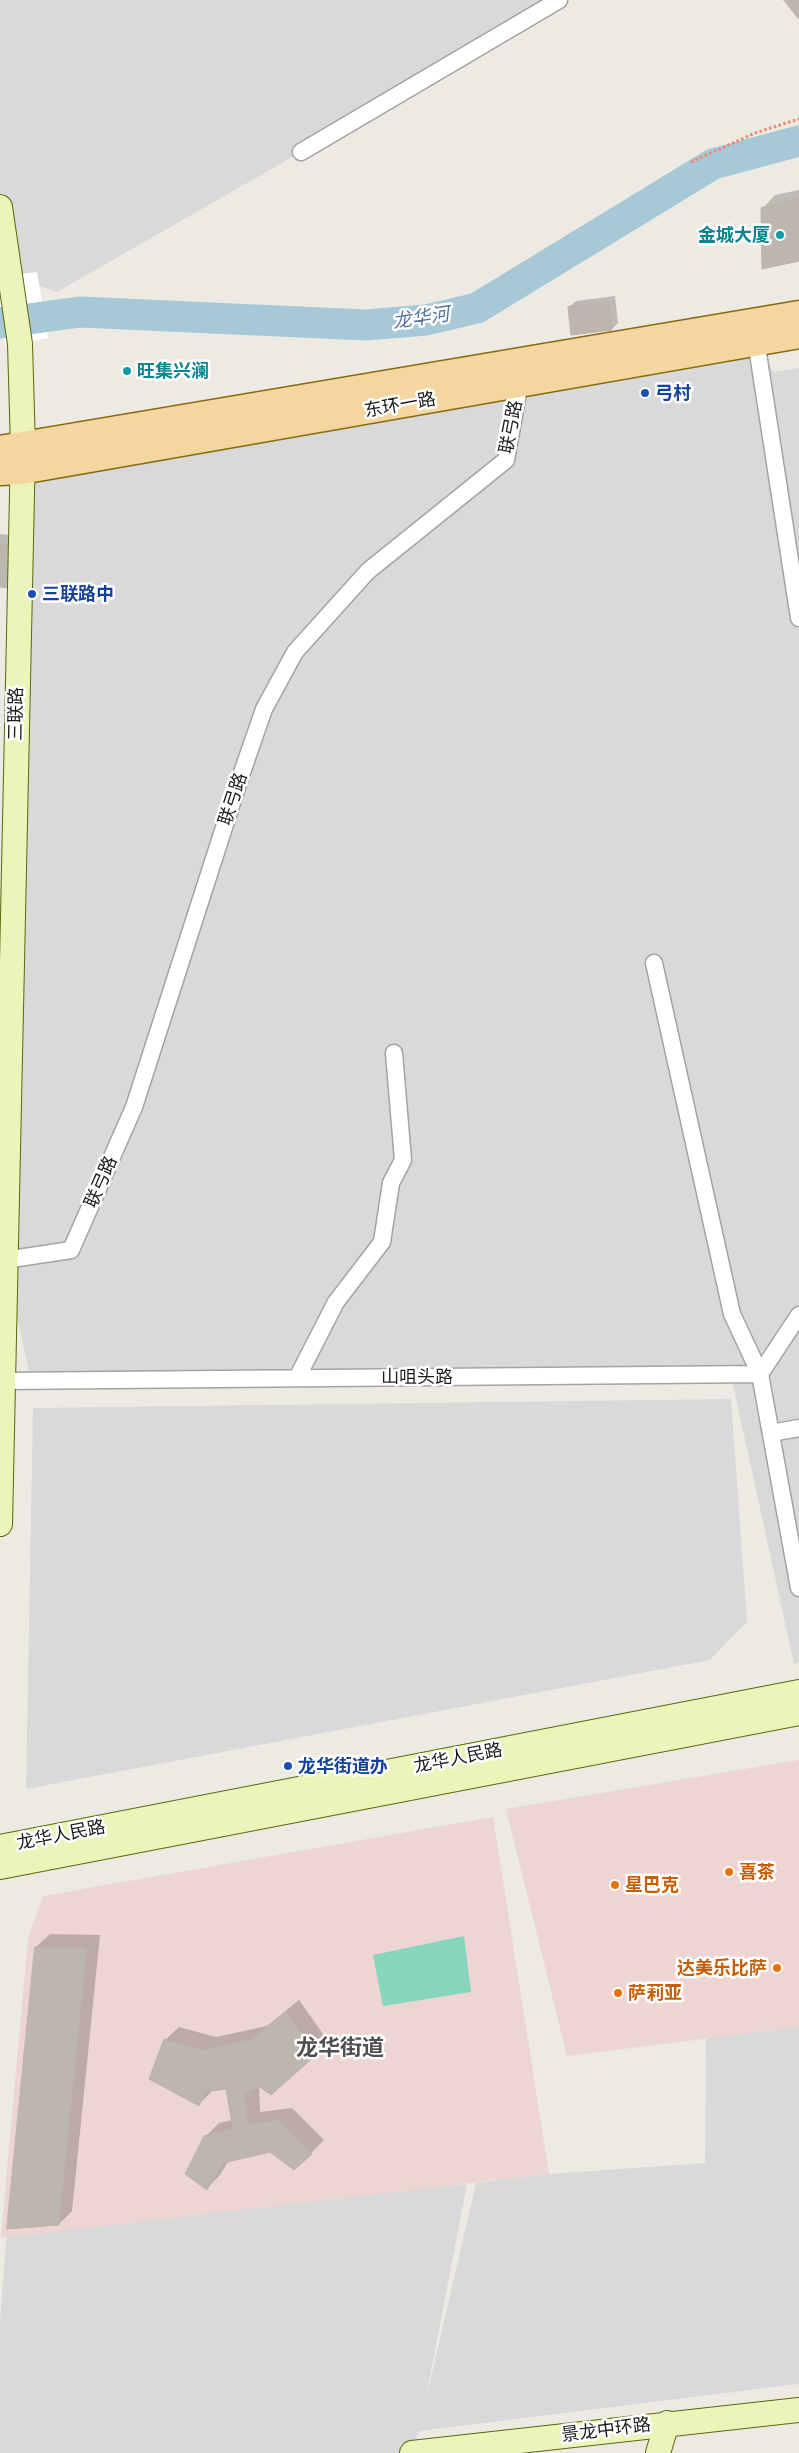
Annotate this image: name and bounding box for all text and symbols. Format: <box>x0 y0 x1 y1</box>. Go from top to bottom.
place label: 金城大厦 <box>698 224 770 246</box>
marker: 金城大厦 <box>774 229 786 241</box>
water label: 龙华河 <box>391 303 451 333</box>
place label: 旺集兴澜 <box>137 360 209 382</box>
marker: 旺集兴澜 <box>121 365 133 377</box>
place label: 弓村 <box>655 382 691 404</box>
marker: 弓村 <box>639 387 651 399</box>
street label: 东环一路 <box>363 388 437 422</box>
street label: 联弓路 <box>495 398 527 456</box>
place label: 三联路中 <box>42 583 114 605</box>
marker: 三联路中 <box>26 588 38 600</box>
street label: 三联路 <box>5 687 27 741</box>
street label: 联弓路 <box>214 770 252 828</box>
street label: 联弓路 <box>80 1153 122 1211</box>
street label: 山咀头路 <box>381 1366 453 1388</box>
street label: 龙华人民路 <box>412 1739 504 1777</box>
place label: 龙华街道办 <box>298 1755 388 1777</box>
marker: 龙华街道办 <box>282 1760 294 1772</box>
street label: 龙华人民路 <box>15 1816 107 1854</box>
place label: 喜茶 <box>739 1861 775 1883</box>
marker: 喜茶 <box>723 1866 735 1878</box>
place label: 星巴克 <box>625 1874 679 1896</box>
marker: 星巴克 <box>609 1879 621 1891</box>
place label: 达美乐比萨 <box>677 1957 767 1979</box>
marker: 达美乐比萨 <box>771 1962 783 1974</box>
place label: 萨莉亚 <box>628 1982 682 2004</box>
marker: 萨莉亚 <box>612 1987 624 1999</box>
district label: 龙华街道 <box>296 2035 384 2061</box>
street label: 景龙中环路 <box>560 2414 652 2446</box>

